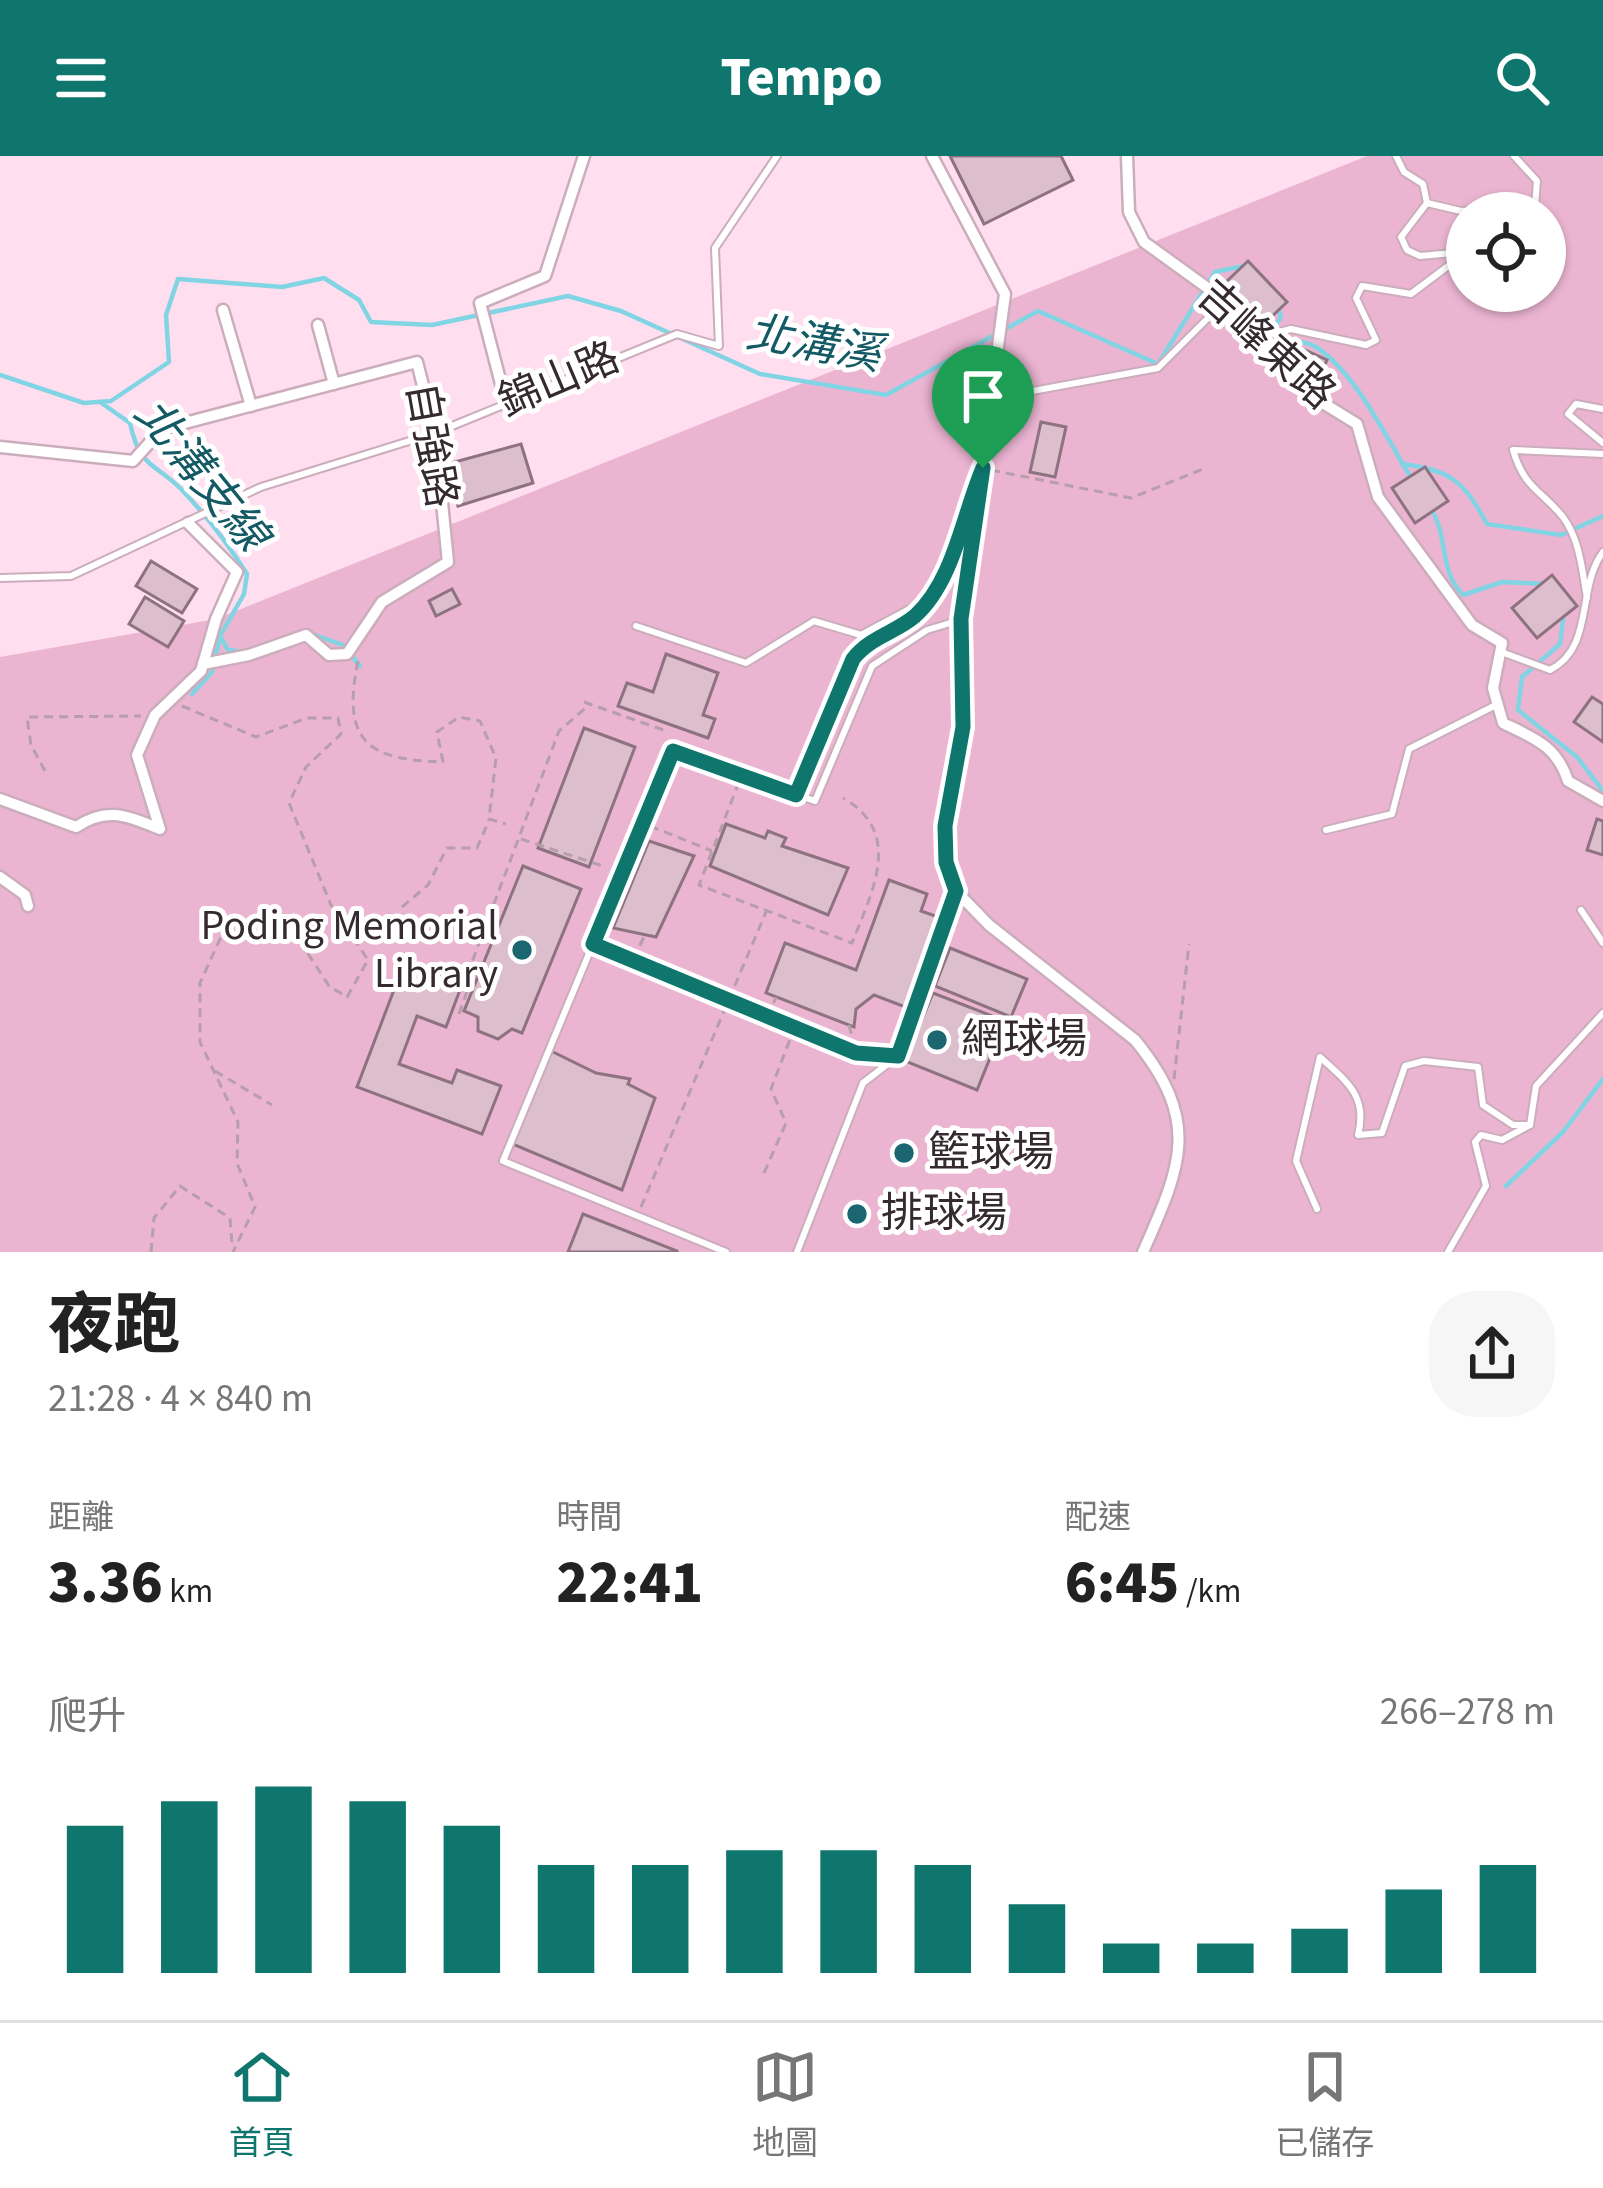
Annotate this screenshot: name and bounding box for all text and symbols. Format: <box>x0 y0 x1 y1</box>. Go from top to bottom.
text: Tempo <box>720 40 883 117</box>
icon: menu <box>48 45 114 111</box>
icon: search <box>1489 45 1555 111</box>
map controls <box>1446 192 1566 312</box>
button: locate <box>1446 192 1566 312</box>
street label: 吉峰東路 <box>1183 266 1349 424</box>
water label: 北溝溪 <box>742 301 892 388</box>
street label: 錦山路 <box>489 328 629 432</box>
pin <box>932 345 1034 468</box>
icon: arrive <box>950 363 1016 429</box>
street label: 自強路 <box>391 378 471 512</box>
water label: 北溝支線 <box>119 385 286 569</box>
place label: Poding Memorial Library <box>201 896 498 1004</box>
marker: Poding Memorial Library <box>509 937 535 963</box>
place label: 網球場 <box>961 1010 1087 1070</box>
marker: 網球場 <box>924 1027 950 1053</box>
place label: 籃球場 <box>928 1123 1054 1183</box>
marker: 籃球場 <box>891 1140 917 1166</box>
place label: 排球場 <box>881 1184 1007 1244</box>
marker: 排球場 <box>844 1201 870 1227</box>
text: 夜跑 <box>48 1279 180 1373</box>
button: share <box>1429 1291 1555 1417</box>
text: 21:28 · 4 × 840 m <box>48 1371 313 1427</box>
text: 距離 <box>48 1494 114 1541</box>
text: 時間 <box>556 1494 622 1541</box>
text: 配速 <box>1065 1494 1131 1541</box>
text: 3.36 <box>48 1541 163 1626</box>
text: 22:41 <box>556 1541 703 1626</box>
text: 6:45 <box>1065 1541 1179 1626</box>
text: km <box>163 1568 213 1615</box>
text: /km <box>1179 1568 1241 1615</box>
text: 266–278 m <box>1380 1684 1555 1740</box>
text: 爬升 <box>48 1689 126 1745</box>
tab: 首頁 <box>229 2044 295 2167</box>
tab: 地圖 <box>752 2044 818 2167</box>
tab: 已儲存 <box>1275 2044 1374 2167</box>

